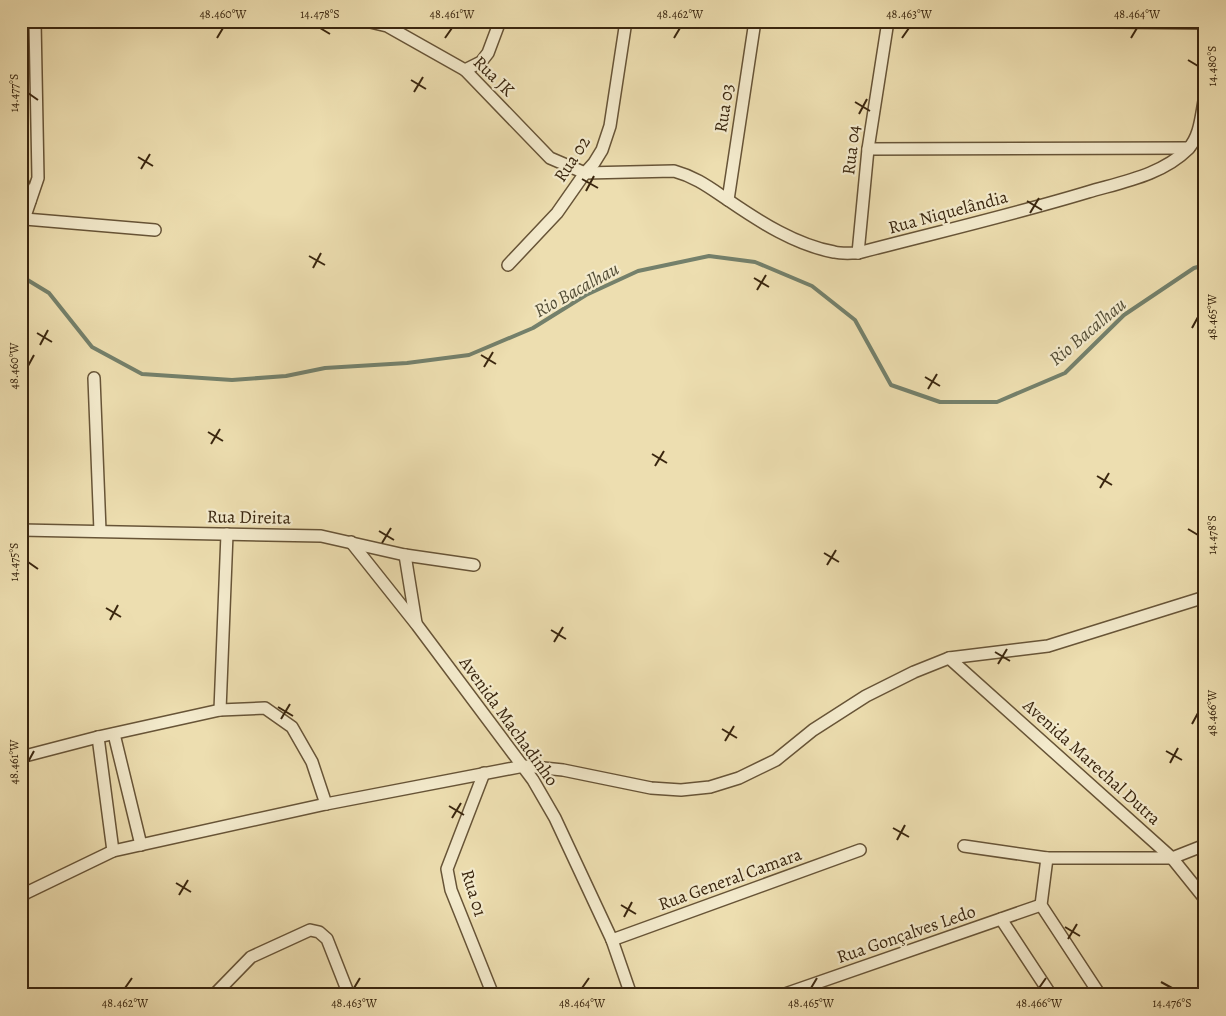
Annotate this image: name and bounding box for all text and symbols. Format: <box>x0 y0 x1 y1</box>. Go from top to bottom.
text: 48.460°W <box>199 6 247 22</box>
text: 14.478°S <box>300 6 340 22</box>
text: 48.461°W <box>430 6 475 22</box>
text: 48.462°W <box>657 6 704 22</box>
text: 48.463°W <box>886 6 933 22</box>
text: 48.464°W <box>1114 6 1161 22</box>
text: 14.480°S <box>1204 46 1220 86</box>
street label: Rua JK <box>468 50 521 102</box>
text: 14.477°S <box>6 74 22 112</box>
street label: Rua 03 <box>708 82 740 134</box>
street label: Rua 04 <box>836 124 866 176</box>
street label: Rua 02 <box>548 131 596 187</box>
street label: Rua Niquelândia <box>886 184 1011 239</box>
water label: Rio Bacalhau <box>529 256 624 324</box>
water label: Rio Bacalhau <box>1044 292 1132 372</box>
text: 48.465°W <box>1204 293 1220 340</box>
text: 48.460°W <box>6 342 22 390</box>
street label: Rua Direita <box>207 504 292 530</box>
text: 14.478°S <box>1204 515 1220 555</box>
text: 14.475°S <box>6 543 22 581</box>
street label: Avenida Machadinho <box>453 651 564 791</box>
text: 48.466°W <box>1204 689 1220 736</box>
street label: Avenida Marechal Dutra <box>1017 693 1167 831</box>
text: 48.461°W <box>6 739 22 784</box>
street label: Rua General Camara <box>655 842 806 916</box>
street label: Rua 01 <box>456 867 492 919</box>
street label: Rua Gonçalves Ledo <box>833 899 979 969</box>
text: 48.462°W <box>102 995 149 1011</box>
text: 48.463°W <box>331 995 378 1011</box>
text: 48.464°W <box>559 995 606 1011</box>
text: 48.465°W <box>788 995 835 1011</box>
text: 48.466°W <box>1016 995 1063 1011</box>
text: 14.476°S <box>1152 995 1192 1011</box>

